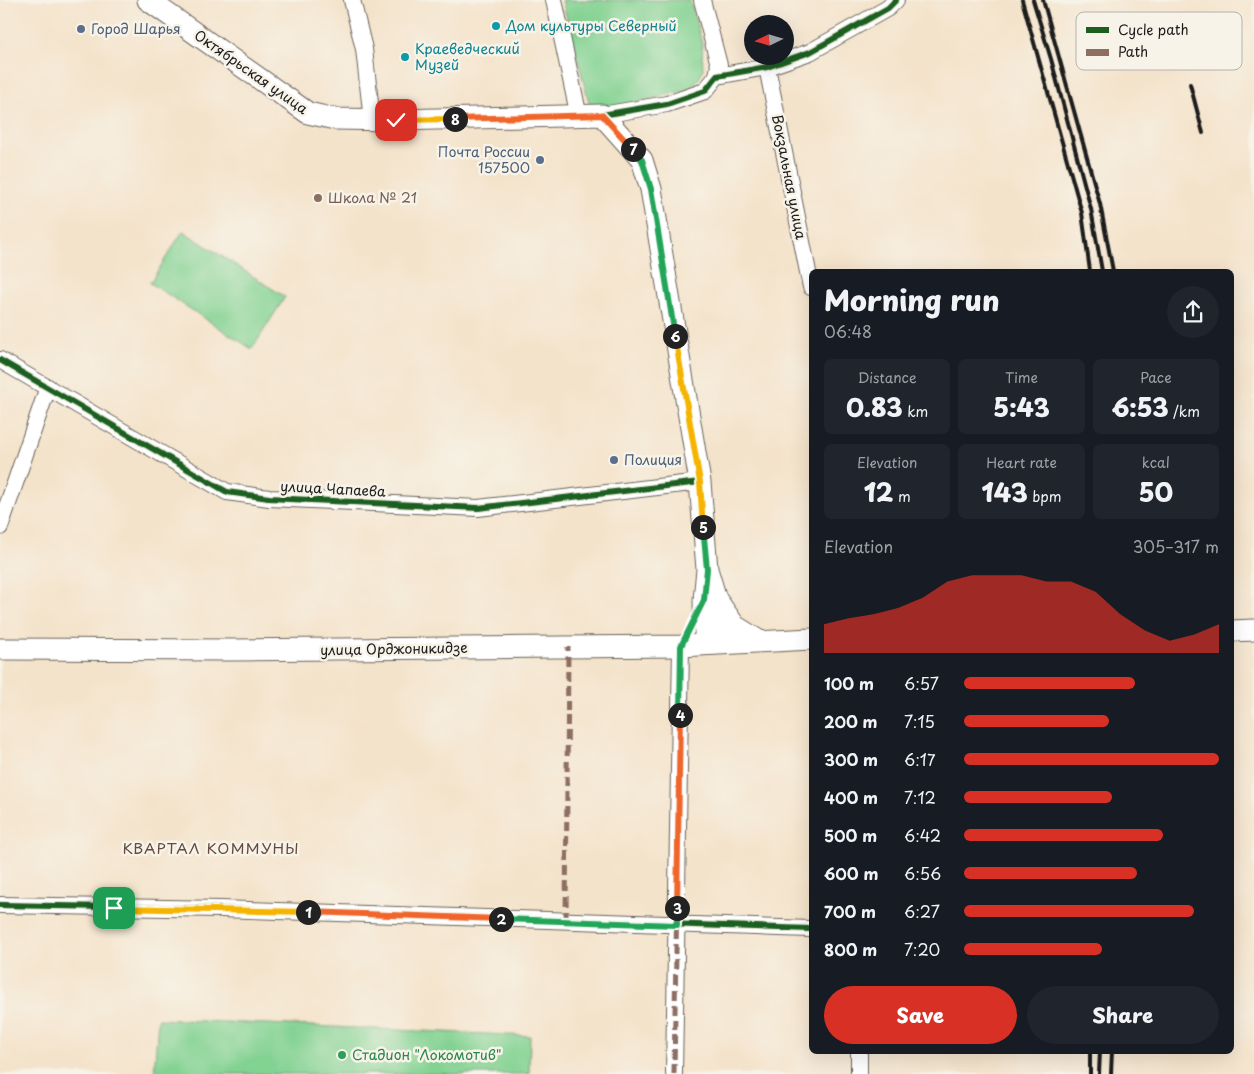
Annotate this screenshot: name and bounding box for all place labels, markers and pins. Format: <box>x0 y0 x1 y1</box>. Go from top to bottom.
place label: Дом культуры Северный <box>505 15 677 36</box>
place label: Город Шарья <box>91 18 181 39</box>
marker: Дом культуры Северный <box>490 20 502 32</box>
marker: Город Шарья <box>75 23 87 35</box>
place label: Краеведческий Музей <box>415 38 520 75</box>
marker: Краеведческий Музей <box>399 51 411 63</box>
pin <box>375 99 417 141</box>
pin: 8 <box>442 106 468 132</box>
pin: 7 <box>620 136 646 162</box>
place label: Почта России 157500 <box>438 141 530 178</box>
marker: Почта России 157500 <box>534 154 546 166</box>
place label: Школа № 21 <box>328 187 417 208</box>
marker: Школа № 21 <box>312 192 324 204</box>
pin: 6 <box>662 324 688 348</box>
place label: Полиция <box>624 449 682 470</box>
marker: Полиция <box>608 454 620 466</box>
pin: 5 <box>690 514 716 540</box>
pin: 4 <box>668 702 692 728</box>
pin <box>93 887 135 929</box>
pin: 3 <box>664 896 690 920</box>
pin: 1 <box>296 900 320 924</box>
pin: 2 <box>488 906 514 932</box>
place label: Стадион "Локомотив" <box>352 1044 502 1065</box>
marker: Стадион "Локомотив" <box>336 1049 348 1061</box>

